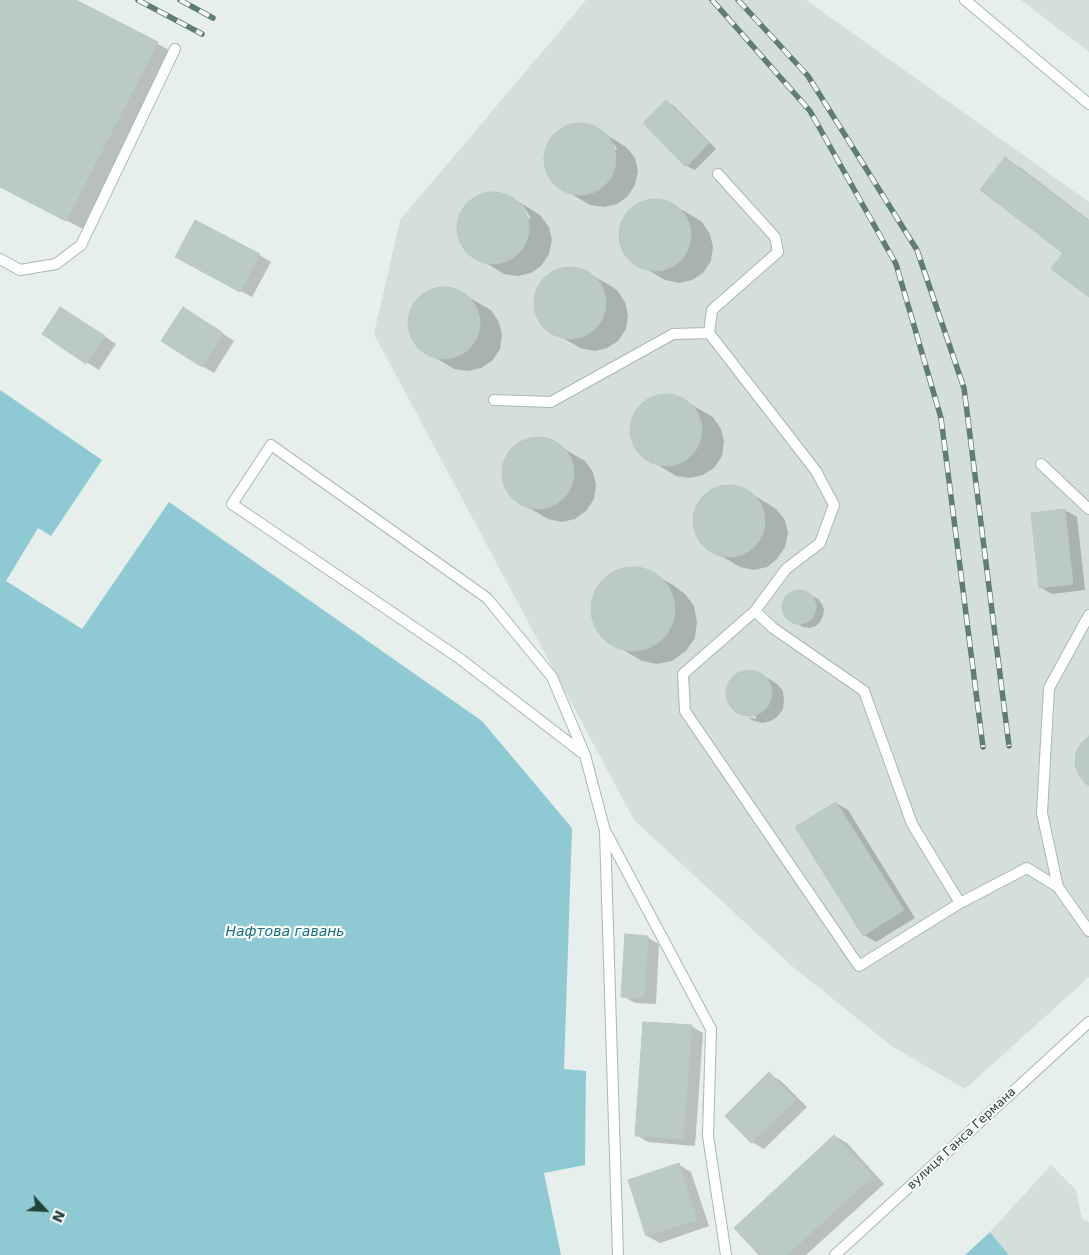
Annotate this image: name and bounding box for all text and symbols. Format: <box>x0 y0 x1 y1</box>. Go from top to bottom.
water label: Нафтова гавань <box>225 924 345 940</box>
street label: вулиця Ганса Германа <box>905 1085 1019 1193</box>
north arrow <box>20 1185 70 1235</box>
text: N <box>49 1208 68 1225</box>

